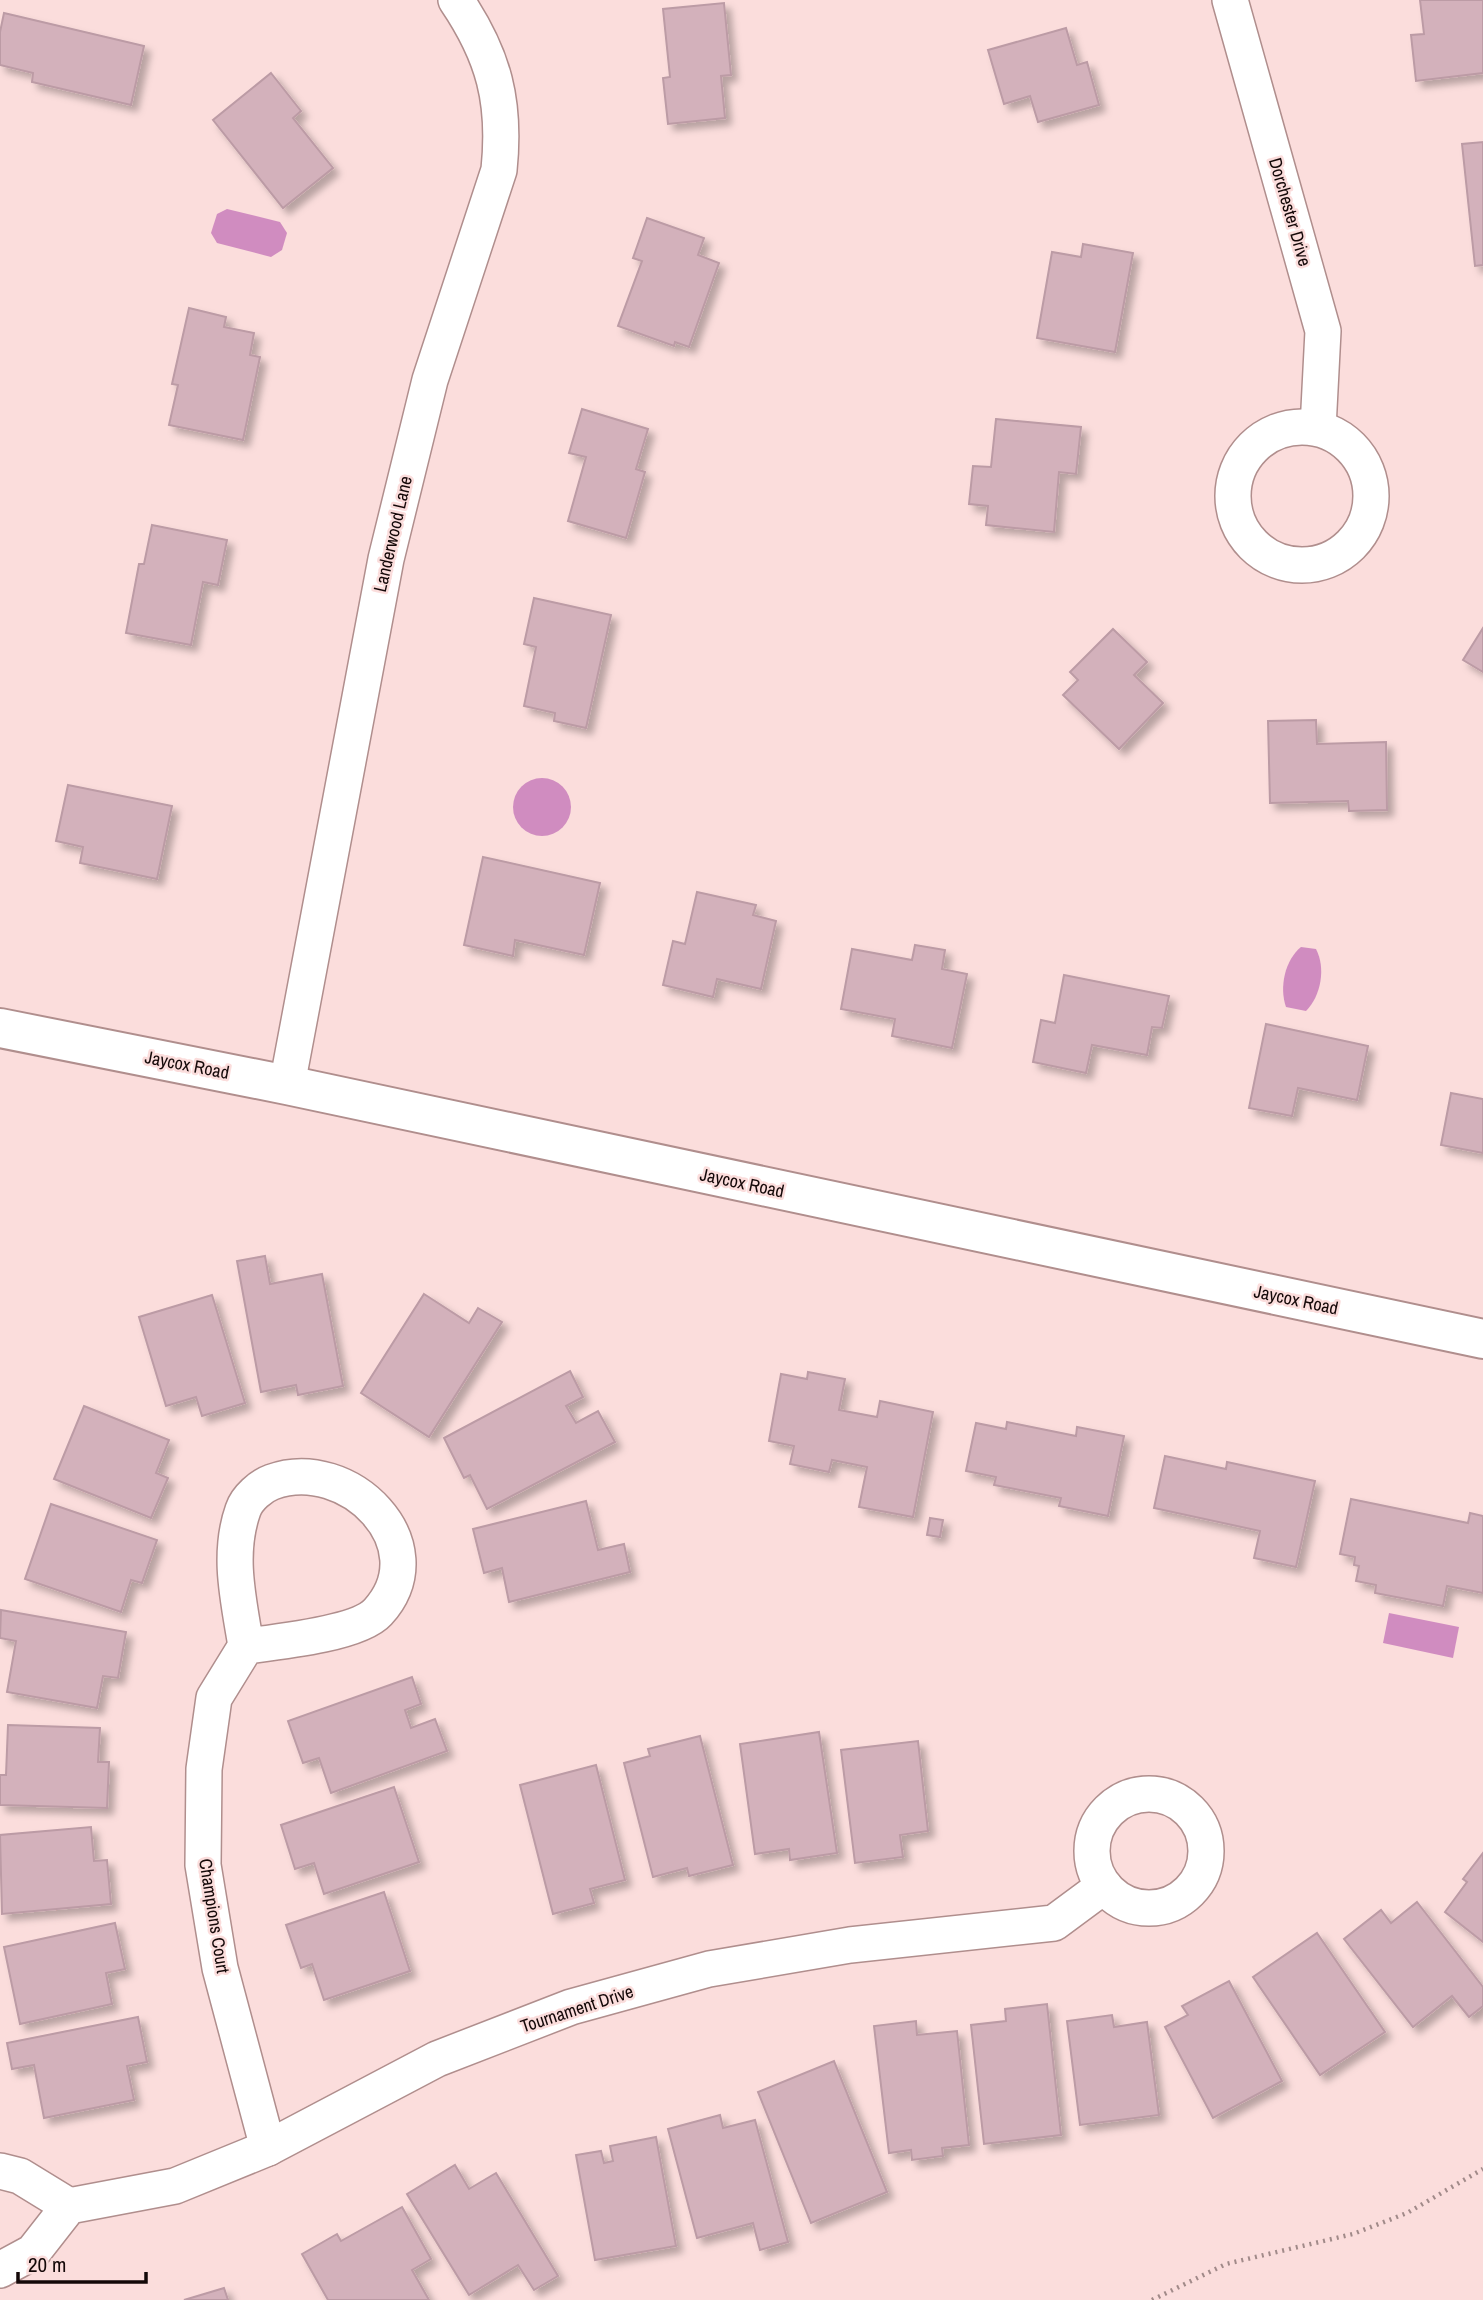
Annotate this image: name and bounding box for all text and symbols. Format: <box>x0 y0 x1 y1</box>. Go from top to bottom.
street label: Dorchester Drive <box>1263 155 1318 269</box>
street label: Landerwood Lane <box>367 474 418 594</box>
street label: Jaycox Road <box>143 1044 231 1085</box>
street label: Jaycox Road <box>698 1161 786 1204</box>
street label: Jaycox Road <box>1252 1278 1340 1321</box>
street label: Champions Court <box>193 1857 236 1975</box>
street label: Tournament Drive <box>517 1979 636 2039</box>
scale bar <box>18 2240 145 2284</box>
text: 20 m <box>28 2250 66 2279</box>

